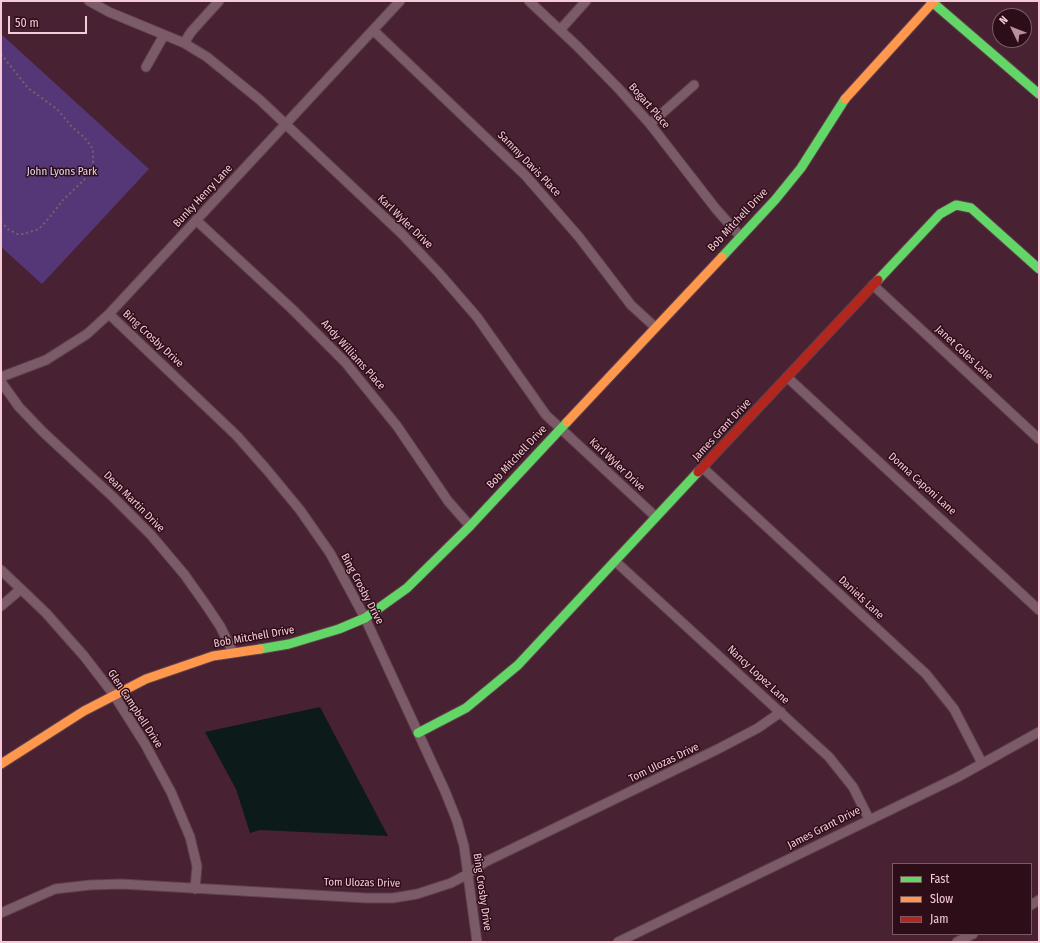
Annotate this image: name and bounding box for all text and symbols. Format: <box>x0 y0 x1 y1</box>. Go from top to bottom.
scale bar <box>10 8 89 34</box>
north arrow <box>992 8 1032 48</box>
text: N <box>997 13 1011 27</box>
text: 50 m <box>15 16 39 30</box>
street label: Bogart Place <box>626 81 672 131</box>
street label: Sammy Davis Place <box>495 129 563 199</box>
street label: Bunky Henry Lane <box>171 162 235 230</box>
park label: John Lyons Park <box>27 165 97 179</box>
street label: Bob Mitchell Drive <box>705 186 771 254</box>
street label: Karl Wyler Drive <box>375 192 435 252</box>
street label: Bing Crosby Drive <box>120 307 186 371</box>
street label: Andy Williams Place <box>318 317 388 393</box>
street label: Janet Coles Lane <box>932 323 996 383</box>
street label: James Grant Drive <box>690 396 754 464</box>
street label: Bob Mitchell Drive <box>484 423 550 491</box>
street label: Karl Wyler Drive <box>586 436 648 494</box>
street label: Donna Caponi Lane <box>885 450 959 518</box>
street label: Dean Martin Drive <box>101 469 167 535</box>
street label: Bing Crosby Drive <box>338 551 386 627</box>
street label: Daniels Lane <box>836 574 886 622</box>
street label: Bob Mitchell Drive <box>213 623 295 651</box>
street label: Nancy Lopez Lane <box>724 643 792 707</box>
street label: Glen Campbell Drive <box>105 667 165 751</box>
street label: Tom Ulozas Drive <box>627 740 701 786</box>
street label: James Grant Drive <box>785 804 863 852</box>
street label: Bing Crosby Drive <box>470 852 494 932</box>
legend <box>892 863 1032 935</box>
text: Fast <box>930 872 949 886</box>
street label: Tom Ulozas Drive <box>324 876 400 890</box>
text: Slow <box>930 892 953 906</box>
text: Jam <box>930 912 948 926</box>

